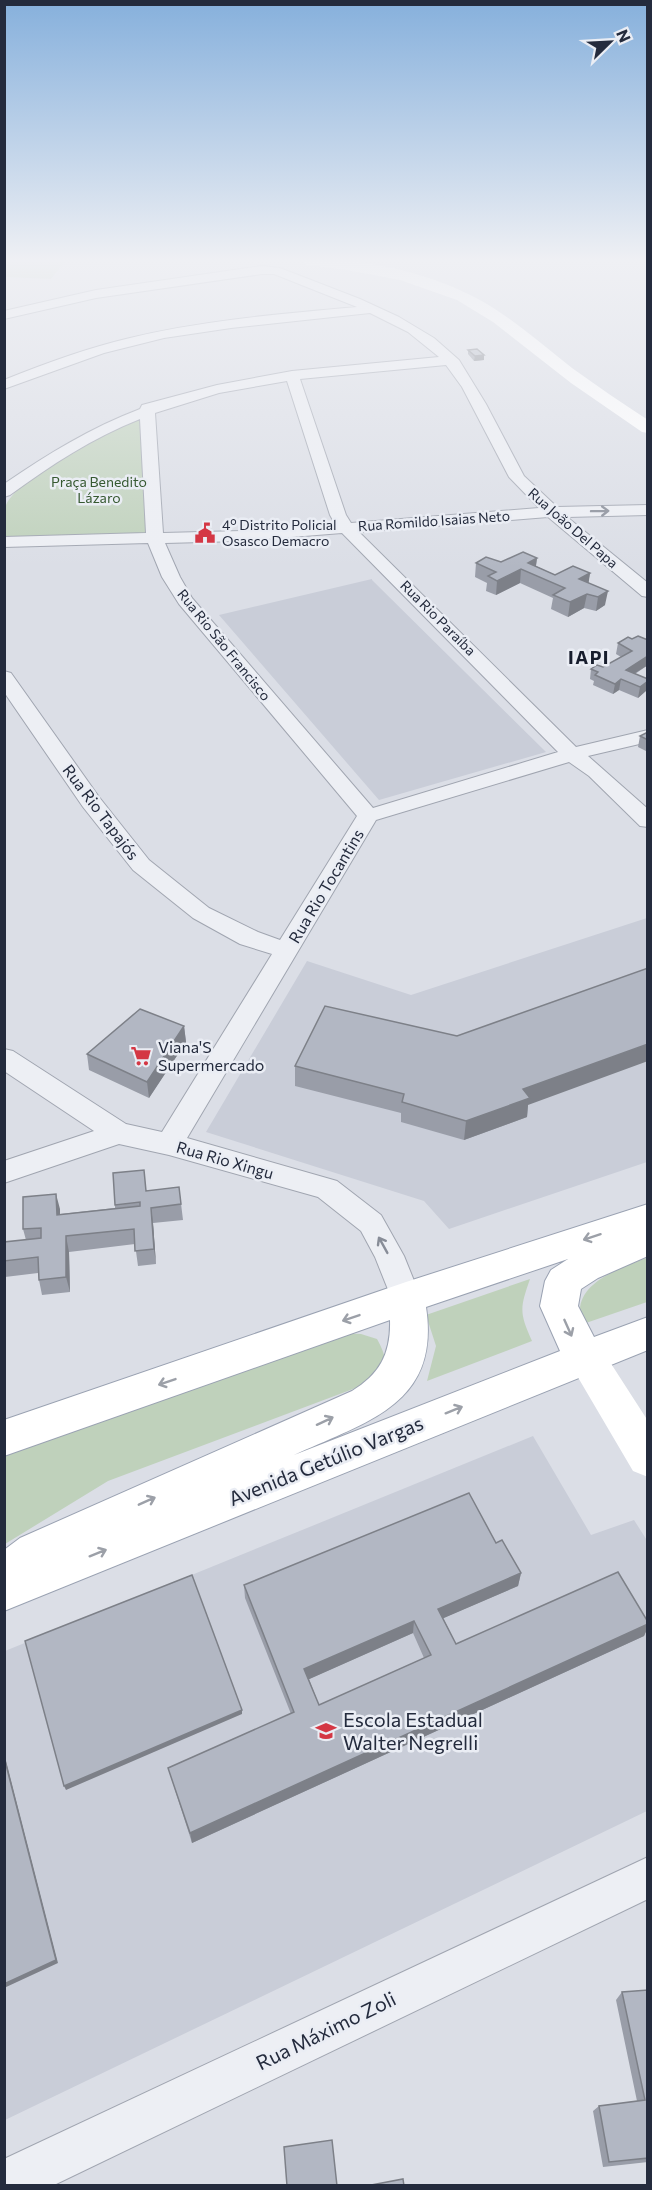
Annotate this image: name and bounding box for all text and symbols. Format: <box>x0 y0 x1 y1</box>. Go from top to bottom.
north arrow <box>580 12 640 72</box>
text: N <box>613 26 635 45</box>
park label: Praça Benedito Lázaro <box>51 473 147 506</box>
street label: Rua João Del Papa <box>525 484 622 571</box>
one-way arrow <box>589 506 609 517</box>
street label: Rua Romildo Isaias Neto <box>357 507 511 534</box>
place label: 4º Distrito Policial Osasco Demacro <box>222 516 337 549</box>
public building icon: 4º Distrito Policial Osasco Demacro <box>193 521 217 545</box>
street label: Rua Rio Paraíba <box>397 577 479 659</box>
street label: Rua Rio São Francisco <box>174 586 275 704</box>
district label: IAPI <box>568 646 610 668</box>
street label: Rua Rio Tapajós <box>59 760 143 863</box>
street label: Rua Rio Tocantins <box>284 825 367 946</box>
place label: Viana'S Supermercado <box>158 1037 264 1074</box>
supermarket icon: Viana'S Supermercado <box>129 1044 153 1068</box>
street label: Rua Rio Xingu <box>174 1137 276 1182</box>
one-way arrow <box>583 1232 602 1243</box>
one-way arrow <box>377 1237 389 1254</box>
one-way arrow <box>342 1313 361 1324</box>
one-way arrow <box>563 1318 574 1336</box>
one-way arrow <box>158 1377 177 1388</box>
one-way arrow <box>444 1404 463 1415</box>
street label: Avenida Getúlio Vargas <box>225 1410 426 1510</box>
one-way arrow <box>316 1415 334 1427</box>
one-way arrow <box>138 1494 156 1506</box>
one-way arrow <box>88 1547 106 1558</box>
place label: Escola Estadual Walter Negrelli <box>343 1707 483 1754</box>
school or university icon: Escola Estadual Walter Negrelli <box>314 1719 338 1743</box>
street label: Rua Máximo Zoli <box>252 1986 399 2074</box>

